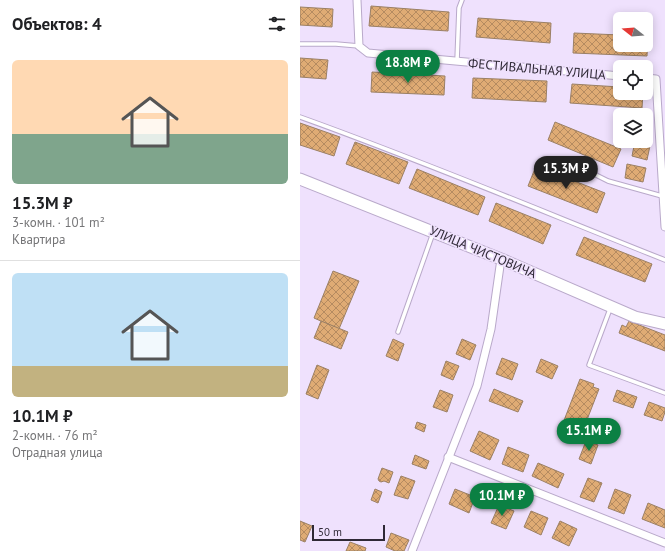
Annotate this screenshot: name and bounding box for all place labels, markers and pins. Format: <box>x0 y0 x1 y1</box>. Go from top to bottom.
pin: 18.8M ₽ <box>371 50 445 84</box>
pin: 15.3M ₽ <box>529 156 603 190</box>
pin: 15.1M ₽ <box>552 418 626 452</box>
pin: 10.1M ₽ <box>465 483 539 517</box>

